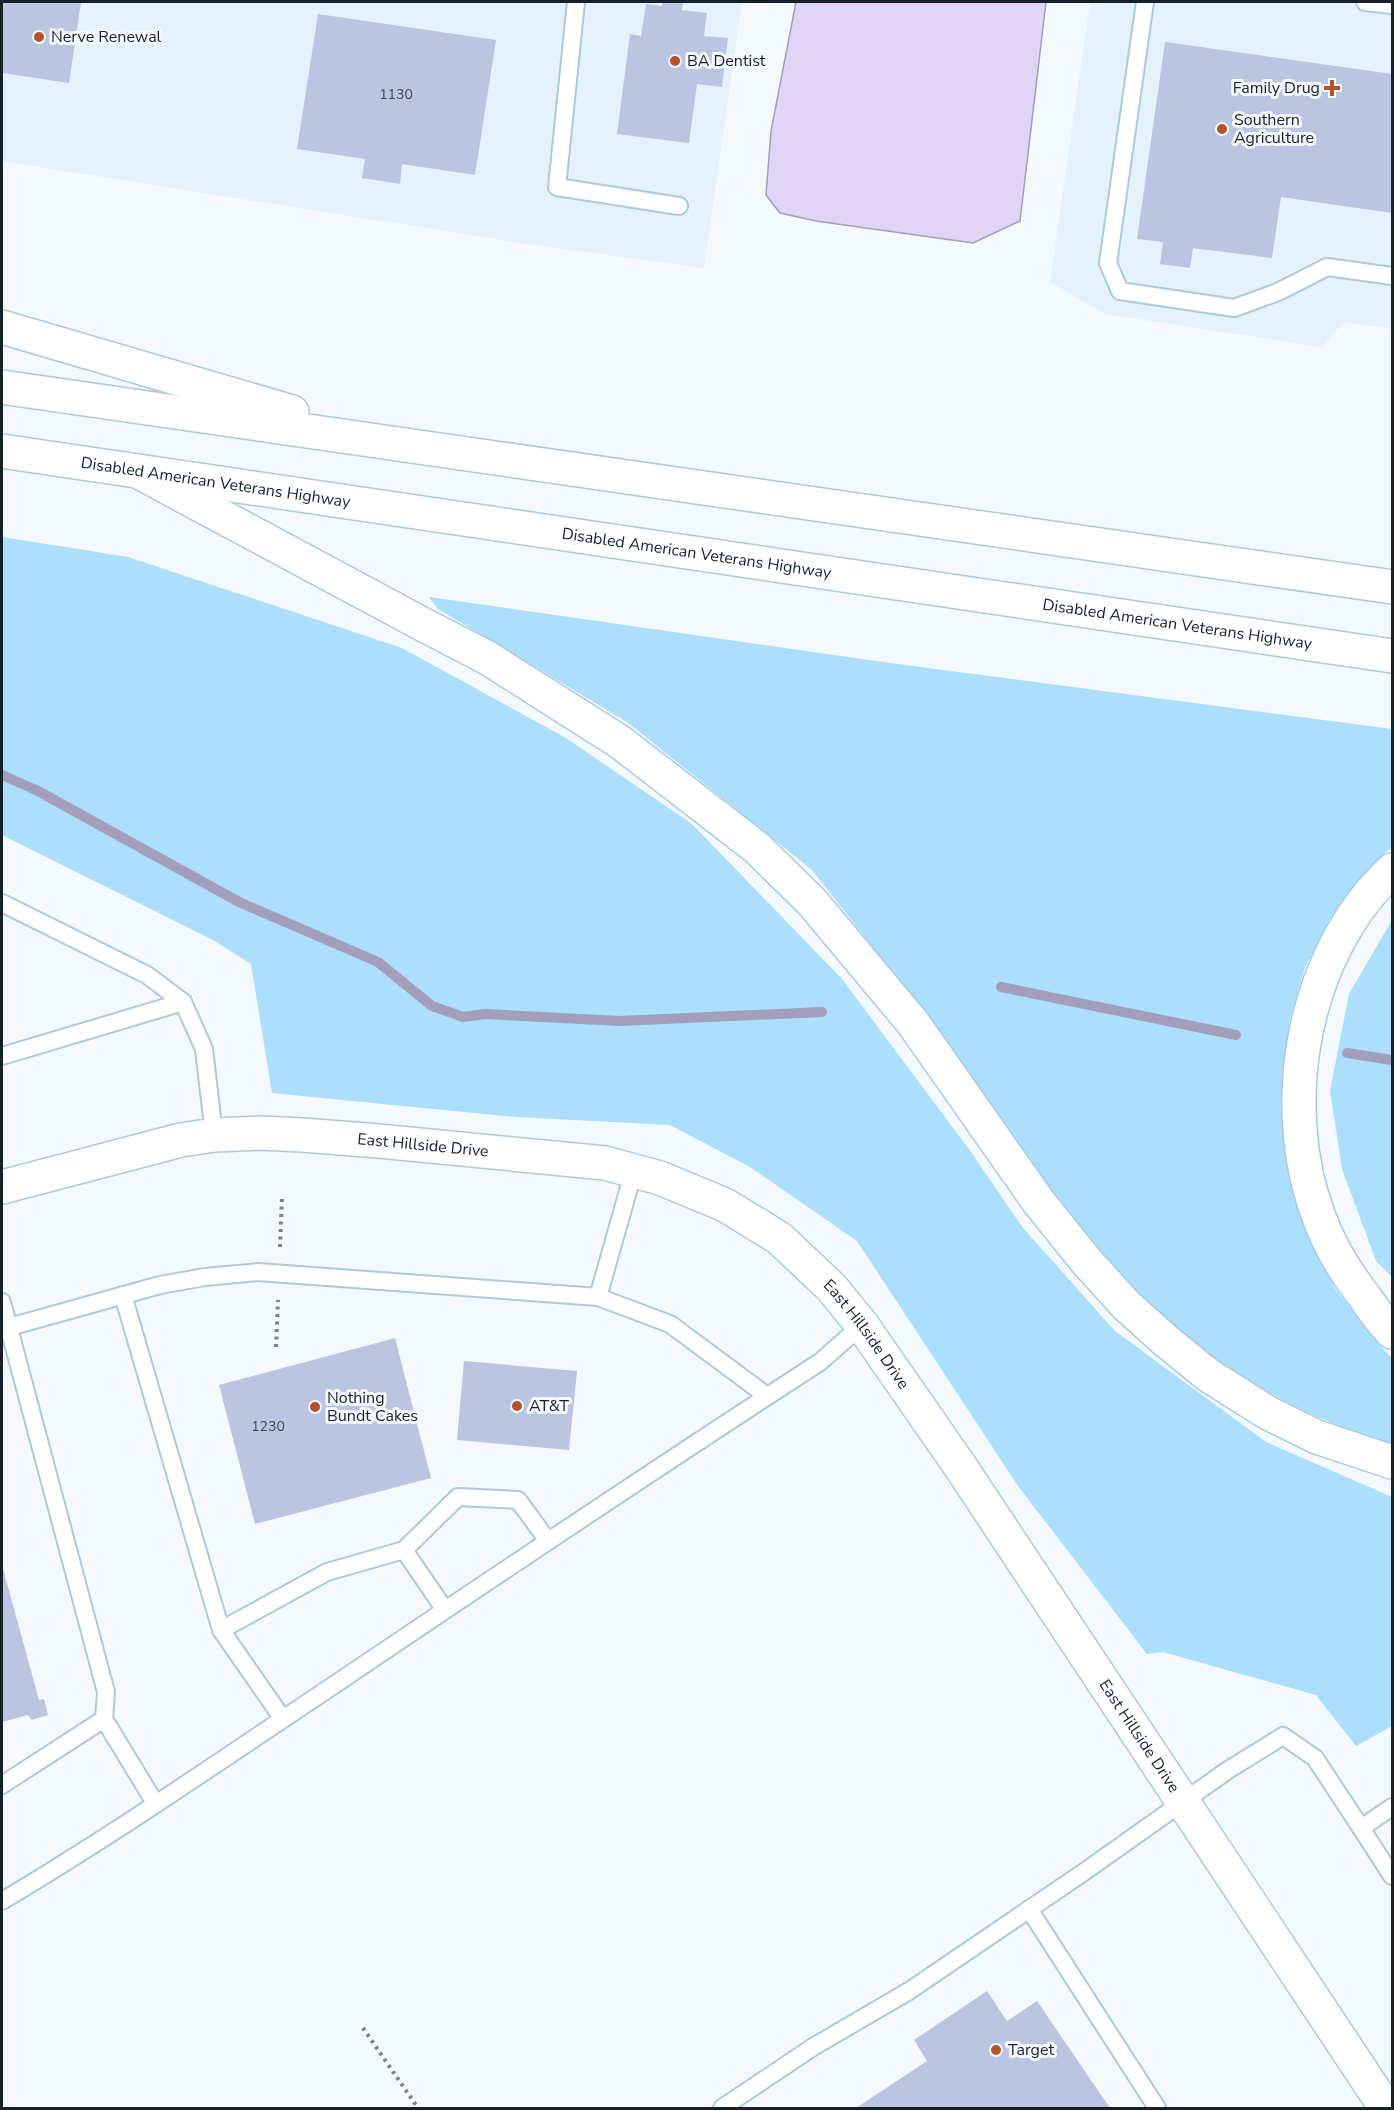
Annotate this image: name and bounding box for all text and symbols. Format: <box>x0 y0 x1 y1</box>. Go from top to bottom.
place label: Nerve Renewal <box>51 26 162 48</box>
marker: Nerve Renewal <box>32 30 46 44</box>
place label: BA Dentist <box>687 50 766 72</box>
marker: BA Dentist <box>668 54 682 68</box>
place label: Family Drug <box>1233 77 1320 99</box>
marker: Family Drug <box>1325 81 1339 95</box>
house number: 1130 <box>379 85 413 104</box>
place label: Southern Agriculture <box>1234 109 1314 149</box>
marker: Southern Agriculture <box>1215 122 1229 136</box>
street label: Disabled American Veterans Highway <box>79 452 353 513</box>
street label: Disabled American Veterans Highway <box>560 523 833 584</box>
street label: Disabled American Veterans Highway <box>1041 594 1314 655</box>
street label: East Hillside Drive <box>357 1128 490 1163</box>
street label: East Hillside Drive <box>818 1274 914 1394</box>
place label: Nothing Bundt Cakes <box>327 1387 418 1427</box>
place label: AT&T <box>529 1395 569 1417</box>
marker: AT&T <box>510 1399 524 1413</box>
marker: Nothing Bundt Cakes <box>308 1400 322 1414</box>
house number: 1230 <box>251 1417 285 1436</box>
street label: East Hillside Drive <box>1094 1675 1185 1797</box>
place label: Target <box>1008 2039 1054 2061</box>
marker: Target <box>989 2043 1003 2057</box>

